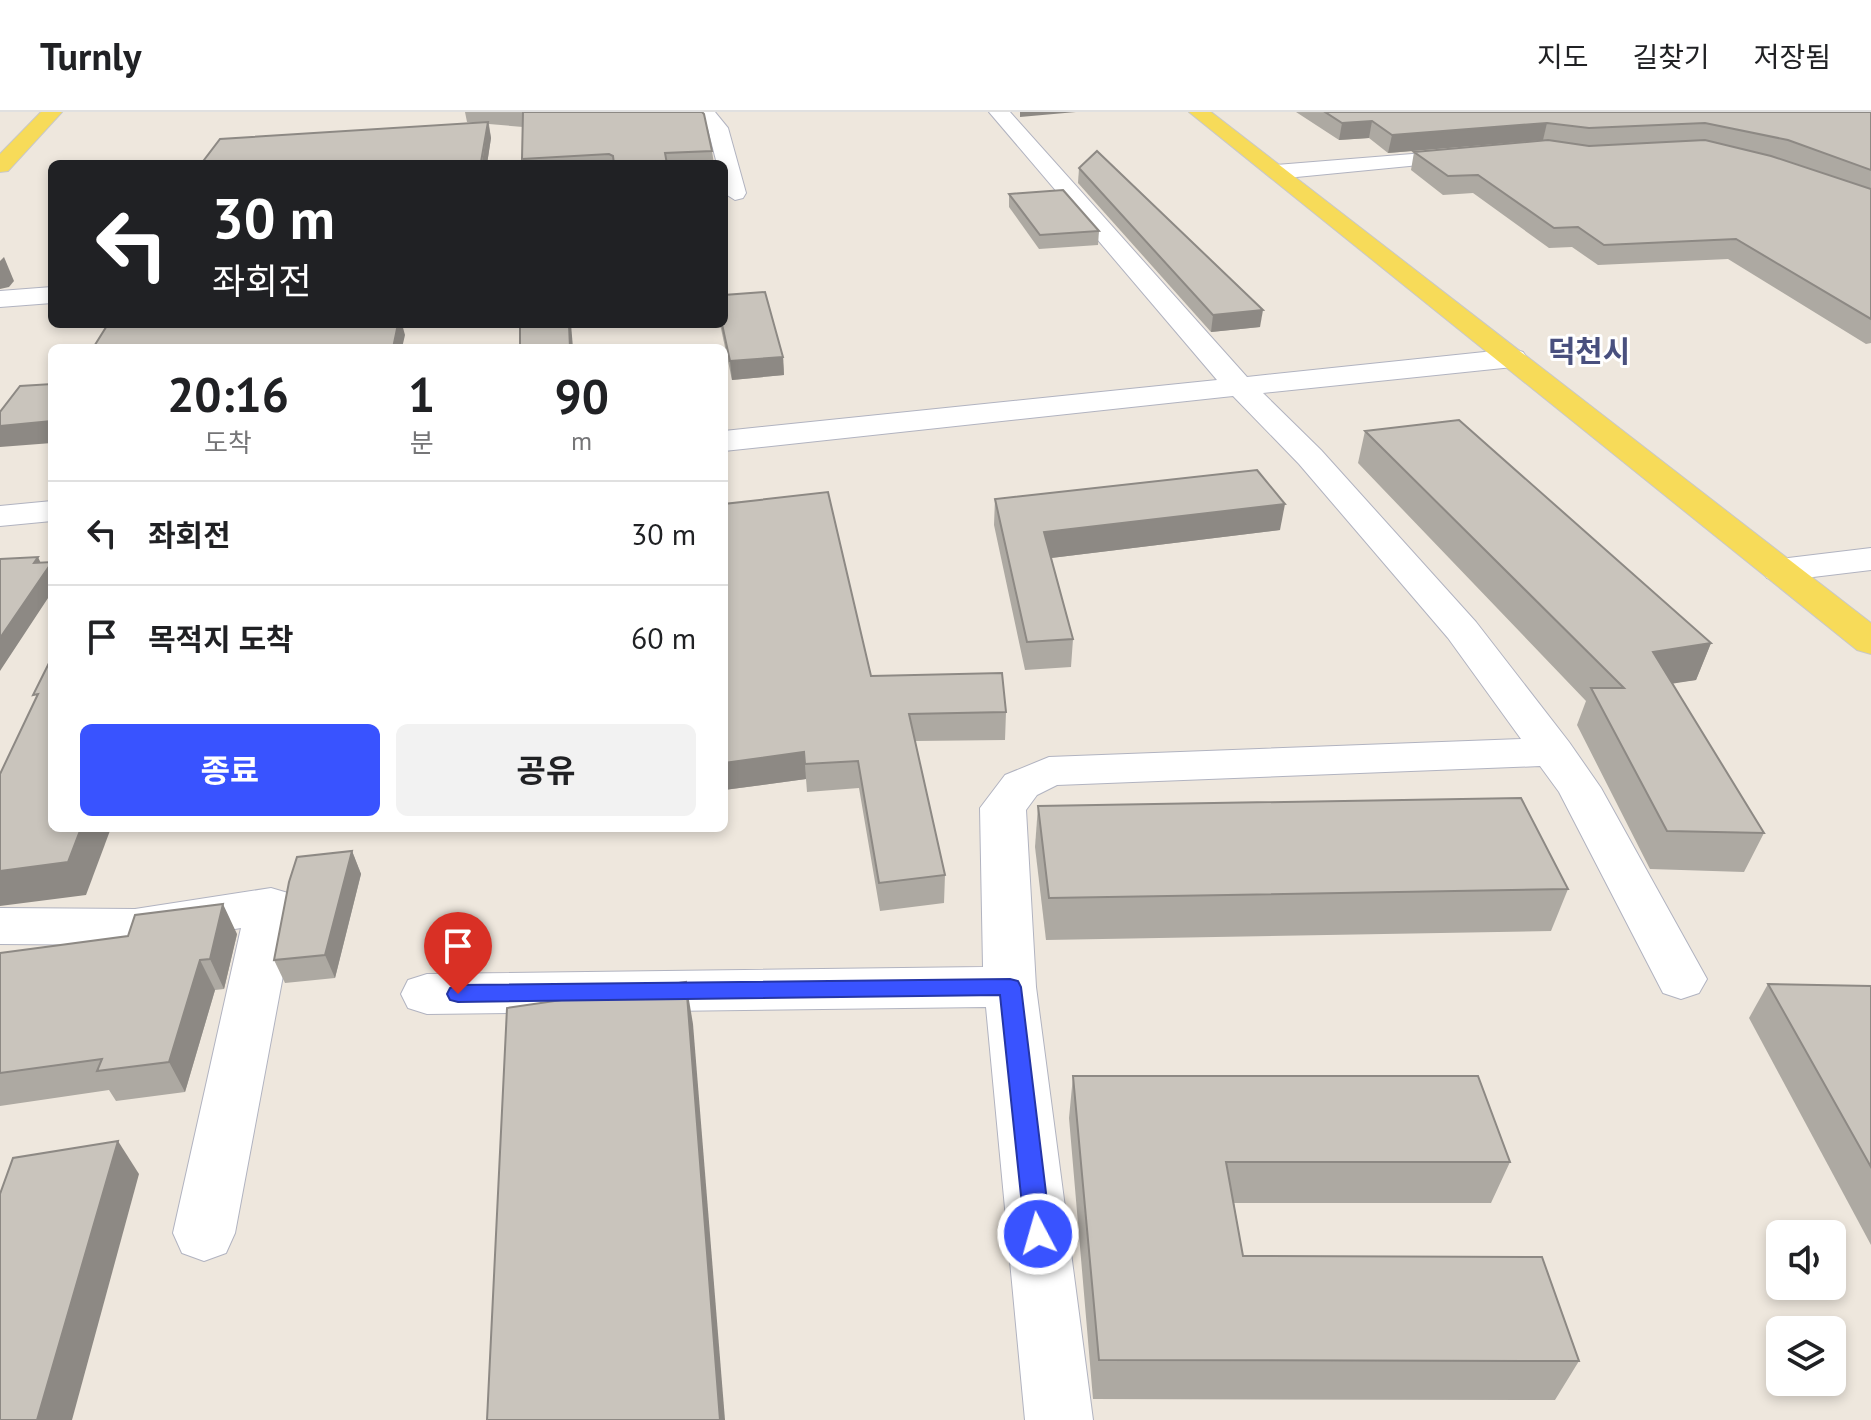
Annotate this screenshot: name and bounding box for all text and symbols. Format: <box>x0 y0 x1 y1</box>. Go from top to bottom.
text: Turnly <box>40 31 141 80</box>
text: 지도 <box>1537 38 1588 75</box>
text: 길찾기 <box>1632 38 1710 75</box>
text: 저장됨 <box>1754 38 1831 75</box>
text: 30 m <box>212 182 335 254</box>
icon: left <box>80 192 184 296</box>
text: 좌회전 <box>212 257 311 304</box>
district label: 덕천시 <box>1548 331 1630 370</box>
text: 20:16 <box>167 363 289 425</box>
text: 1 <box>408 363 435 425</box>
text: 90 <box>554 365 609 427</box>
text: m <box>571 424 592 457</box>
text: 도착 <box>204 426 252 459</box>
text: 분 <box>410 426 434 459</box>
icon: left <box>80 511 124 555</box>
text: 30 m <box>631 514 696 553</box>
text: 좌회전 <box>148 515 231 554</box>
icon: arrive <box>80 615 124 659</box>
text: 60 m <box>631 618 696 657</box>
text: 목적지 도착 <box>148 619 294 658</box>
button: 종료 <box>80 724 380 816</box>
button: 공유 <box>396 724 696 816</box>
pin <box>424 912 492 994</box>
icon: arrive <box>436 924 480 968</box>
position arrow <box>996 1192 1080 1276</box>
map controls <box>1766 1220 1846 1396</box>
button: sound <box>1766 1220 1846 1300</box>
button: layers <box>1766 1316 1846 1396</box>

